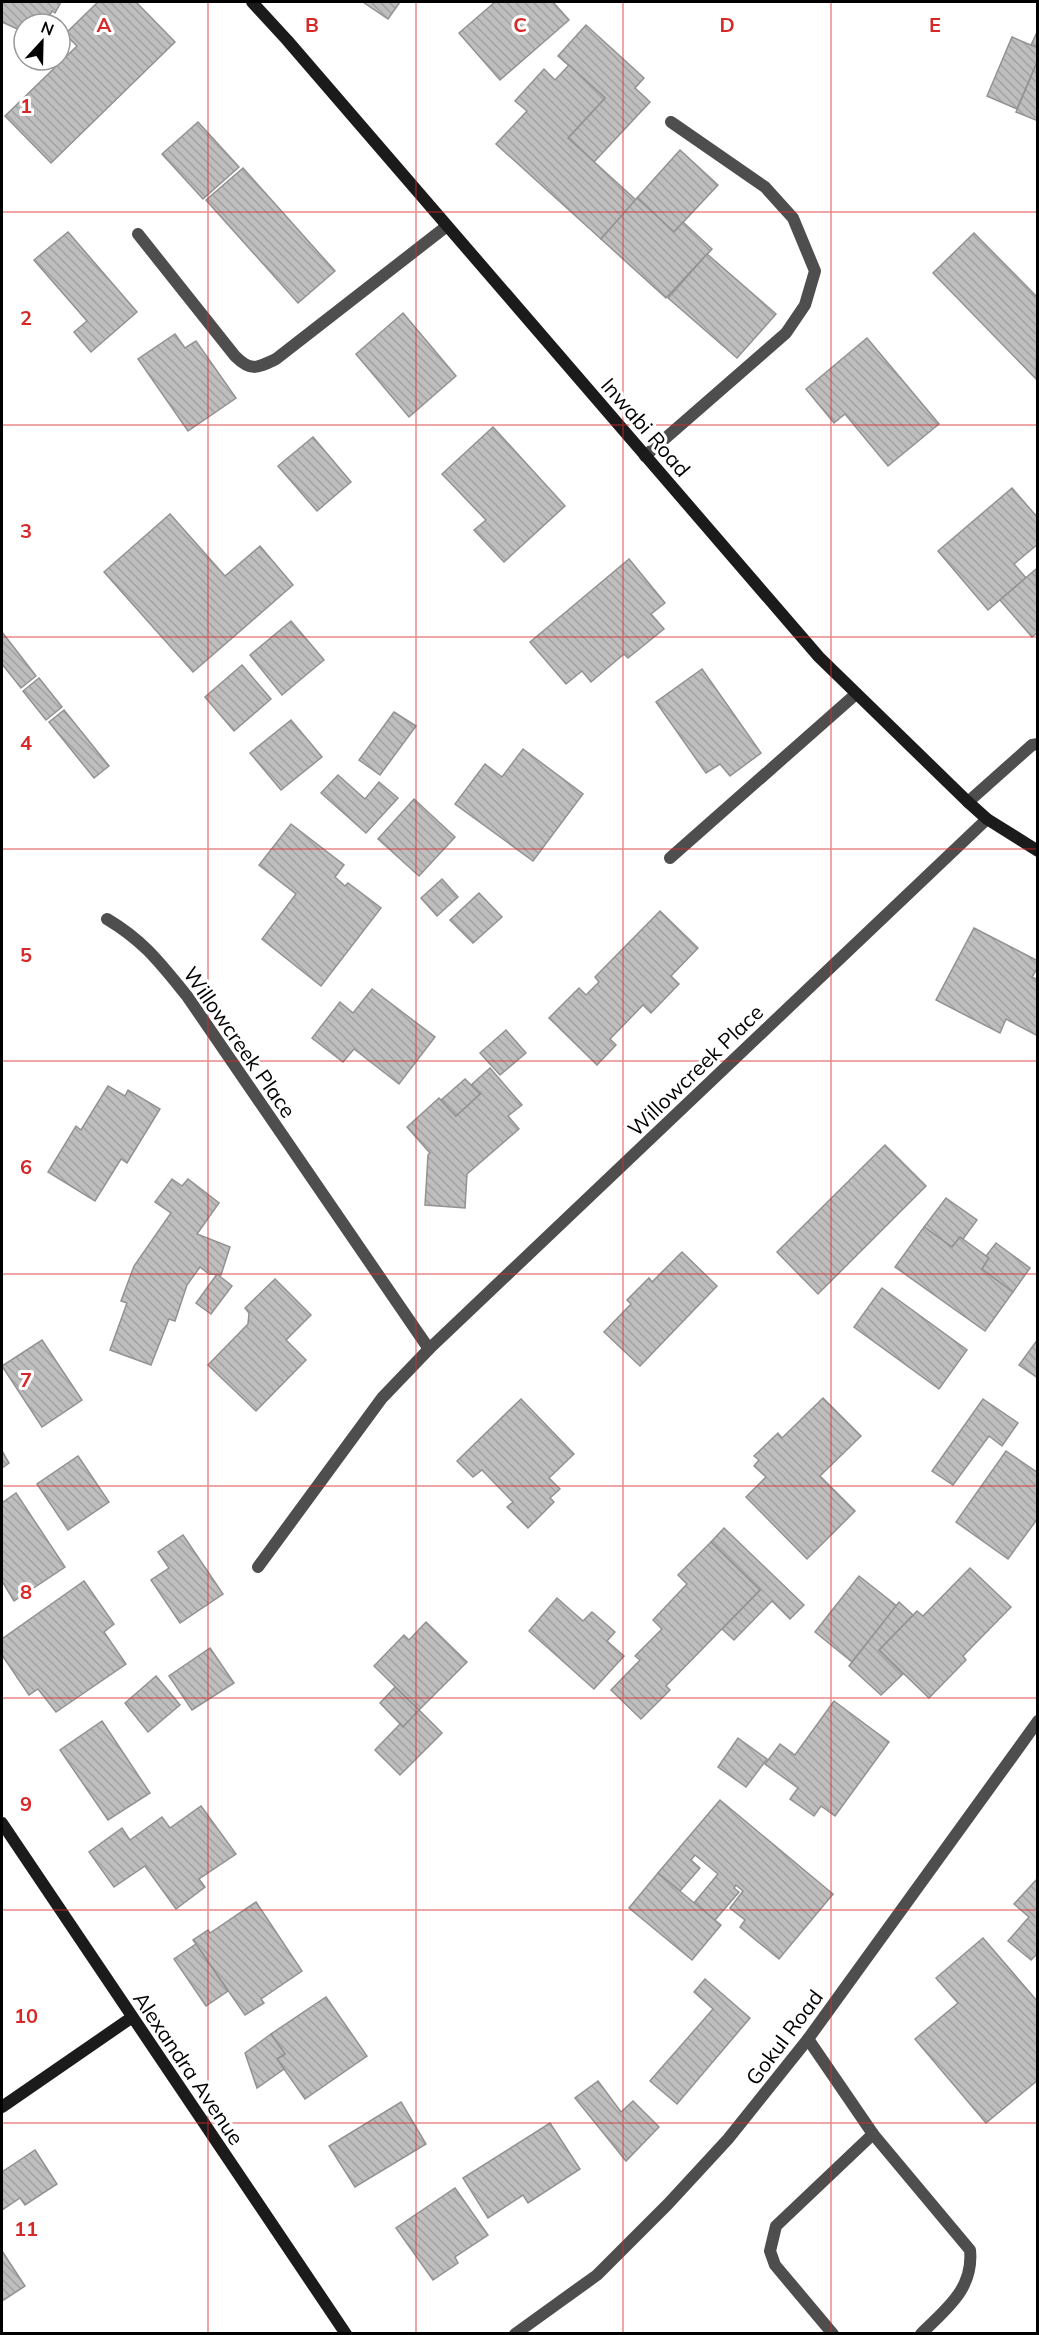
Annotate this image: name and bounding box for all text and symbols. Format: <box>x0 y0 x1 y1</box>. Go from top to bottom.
north arrow <box>12 12 72 72</box>
text: A <box>97 12 112 37</box>
text: B <box>305 12 319 37</box>
text: C <box>513 12 527 37</box>
text: D <box>719 12 735 37</box>
text: E <box>929 12 941 37</box>
text: N <box>38 17 57 40</box>
text: 1 <box>20 93 32 118</box>
text: 2 <box>20 305 32 330</box>
street label: Inwabi Road <box>596 372 696 482</box>
text: 3 <box>20 518 32 543</box>
text: 4 <box>20 730 32 755</box>
text: 5 <box>20 942 32 967</box>
street label: Willowcreek Place <box>178 962 302 1122</box>
street label: Willowcreek Place <box>622 999 768 1141</box>
text: 6 <box>20 1154 32 1179</box>
text: 7 <box>20 1367 32 1392</box>
text: 8 <box>20 1579 32 1604</box>
text: 9 <box>20 1791 32 1816</box>
street label: Gokul Road <box>740 1984 828 2090</box>
street label: Alexandra Avenue <box>128 1986 250 2150</box>
text: 10 <box>14 2003 38 2028</box>
text: 11 <box>14 2216 38 2241</box>

